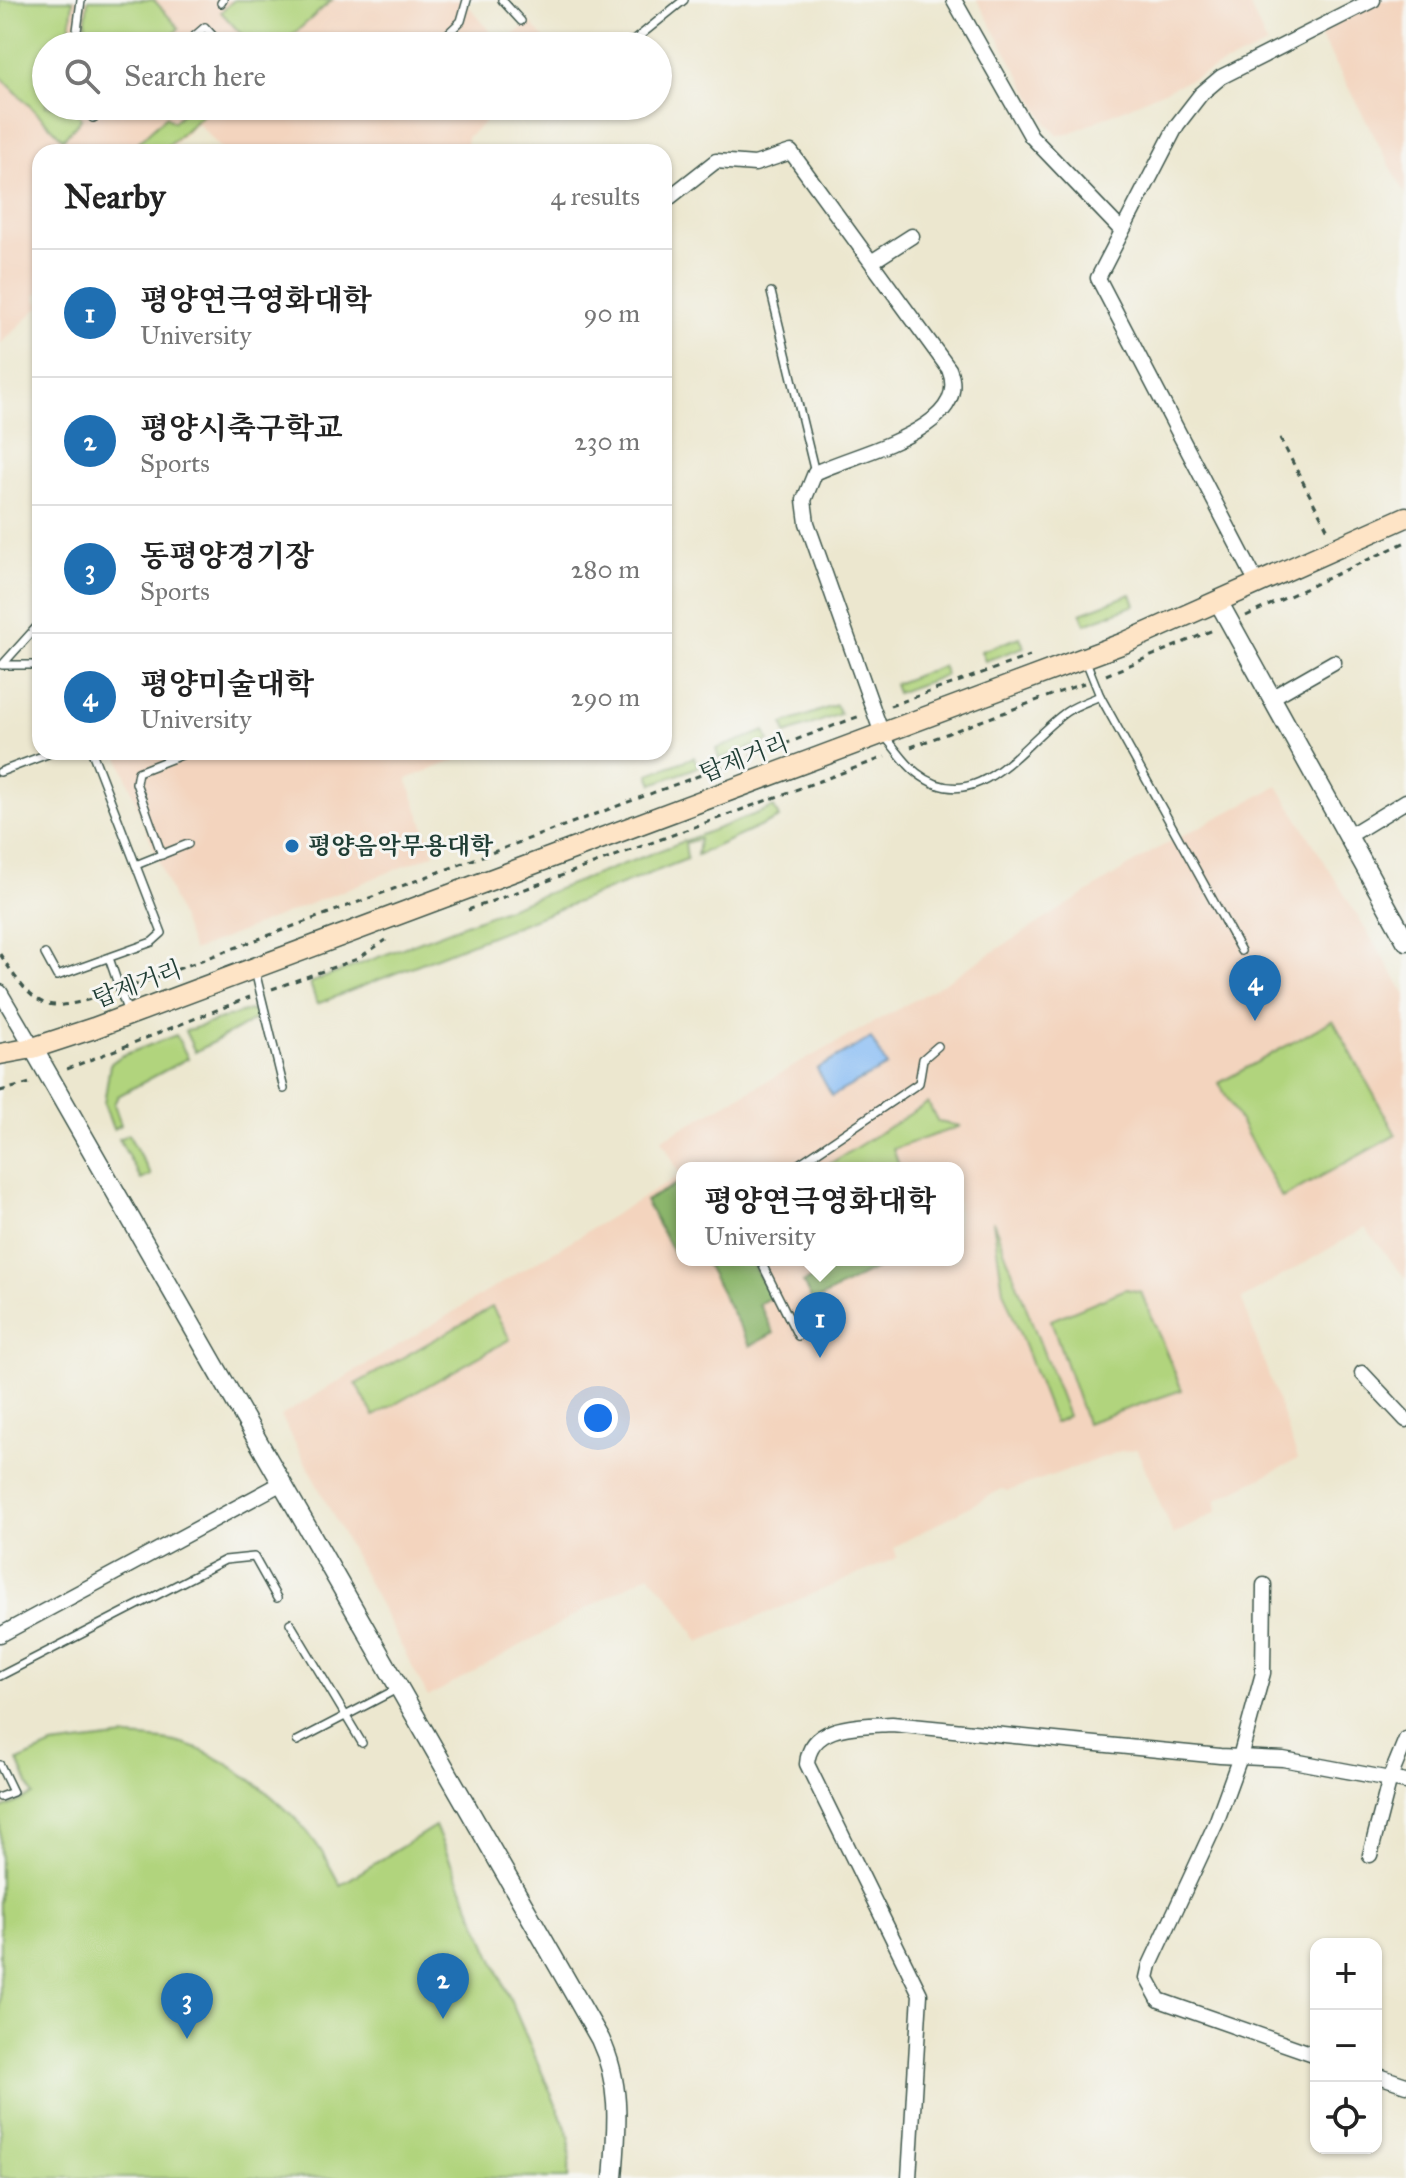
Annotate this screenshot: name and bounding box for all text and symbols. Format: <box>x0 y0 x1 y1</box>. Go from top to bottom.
search box <box>32 32 672 120</box>
icon: search <box>60 54 104 98</box>
text: Search here <box>124 58 266 94</box>
text: Nearby <box>64 176 166 217</box>
text: 4 results <box>551 180 640 212</box>
text: 평양연극영화대학 <box>140 282 372 318</box>
text: 1 <box>85 297 95 329</box>
text: 90 m <box>583 297 640 329</box>
text: University <box>140 319 251 351</box>
text: 평양시축구학교 <box>140 410 343 446</box>
text: 2 <box>84 425 96 457</box>
text: 230 m <box>574 425 640 457</box>
text: Sports <box>140 447 210 479</box>
text: 동평양경기장 <box>140 538 314 574</box>
text: 3 <box>85 553 95 585</box>
text: 280 m <box>571 553 640 585</box>
text: Sports <box>140 575 210 607</box>
text: 평양미술대학 <box>140 666 314 702</box>
text: 4 <box>83 681 97 713</box>
text: 290 m <box>571 681 640 713</box>
text: University <box>140 703 251 735</box>
street label: 탑제거리 <box>695 727 793 789</box>
place label: 평양음악무용대학 <box>308 831 493 861</box>
marker: 평양음악무용대학 <box>283 837 301 855</box>
street label: 탑제거리 <box>88 954 186 1014</box>
pin: 4 <box>1229 955 1281 1021</box>
popup <box>676 1162 964 1266</box>
text: 평양연극영화대학 <box>704 1183 936 1219</box>
text: University <box>704 1220 816 1252</box>
pin: 1 <box>794 1292 846 1358</box>
your location <box>578 1398 618 1438</box>
map controls <box>1310 1938 1382 2154</box>
button: + <box>1310 1938 1382 2010</box>
pin: 2 <box>417 1953 469 2019</box>
pin: 3 <box>161 1973 213 2039</box>
button: − <box>1310 2010 1382 2082</box>
button: locate <box>1310 2082 1382 2154</box>

